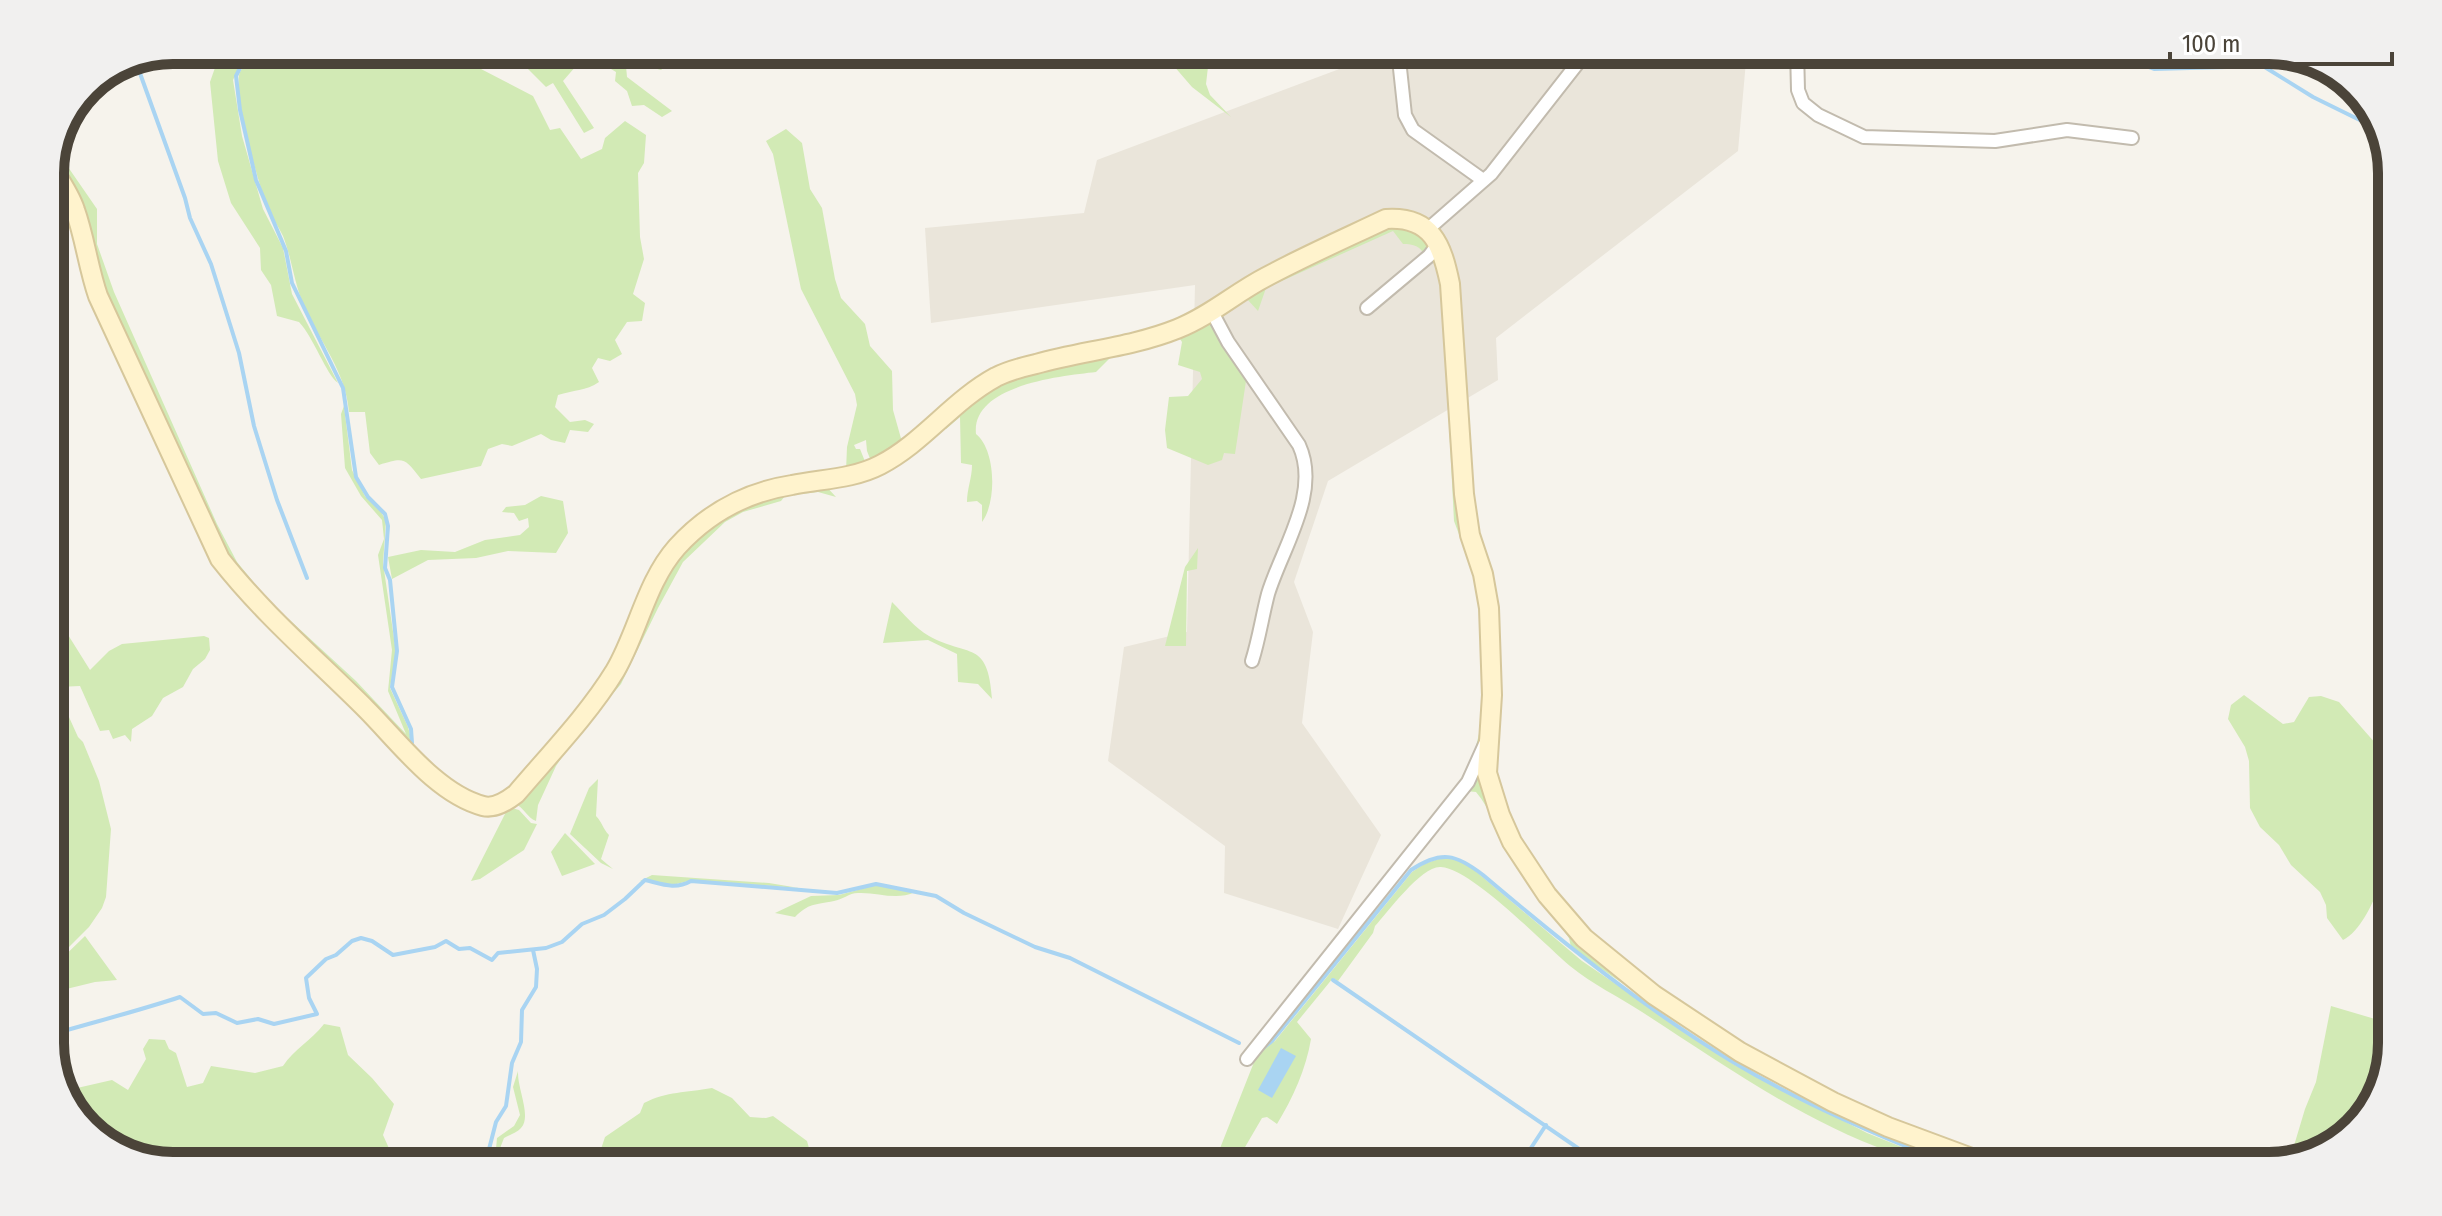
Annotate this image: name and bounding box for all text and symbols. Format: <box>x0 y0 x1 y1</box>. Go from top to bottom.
scale bar <box>2170 16 2392 66</box>
text: 100 m <box>2182 30 2240 58</box>

